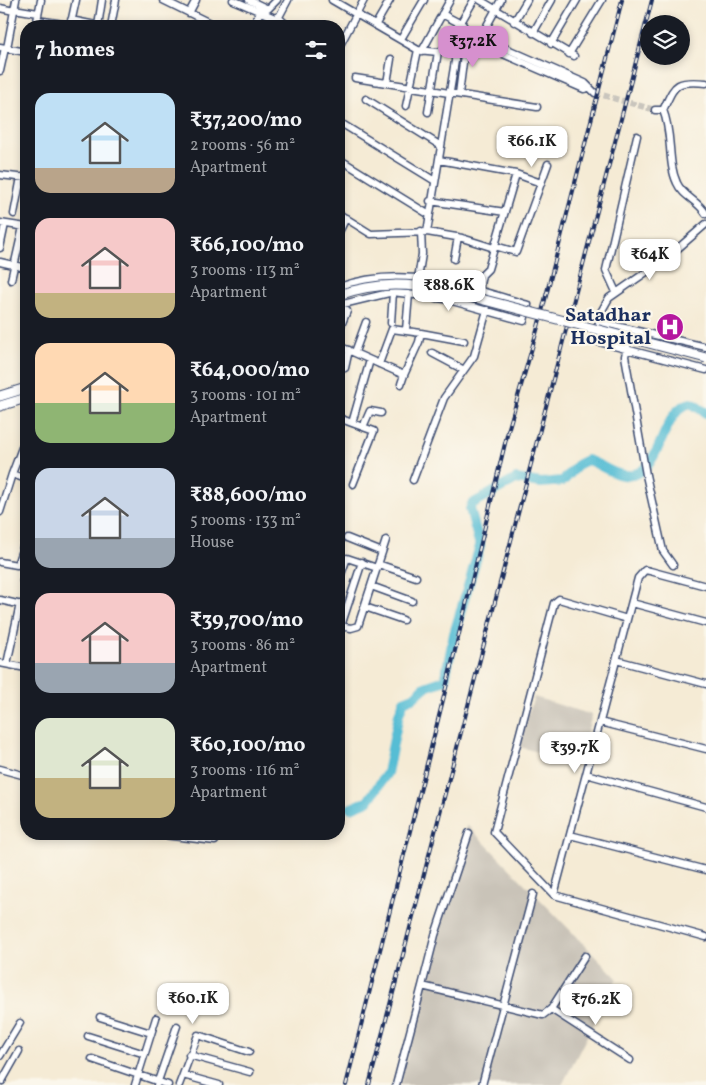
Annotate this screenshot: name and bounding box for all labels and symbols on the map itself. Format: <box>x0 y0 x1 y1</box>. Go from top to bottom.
pin: ₹37.2K <box>432 26 514 68</box>
pin: ₹66.1K <box>491 126 573 168</box>
pin: ₹64K <box>620 238 680 281</box>
pin: ₹88.6K <box>408 270 490 312</box>
place label: Satadhar Hospital <box>565 302 651 353</box>
hospital icon: Satadhar Hospital <box>655 312 685 342</box>
pin: ₹39.7K <box>534 732 616 774</box>
pin: ₹60.1K <box>152 982 234 1025</box>
pin: ₹76.2K <box>555 984 637 1026</box>

